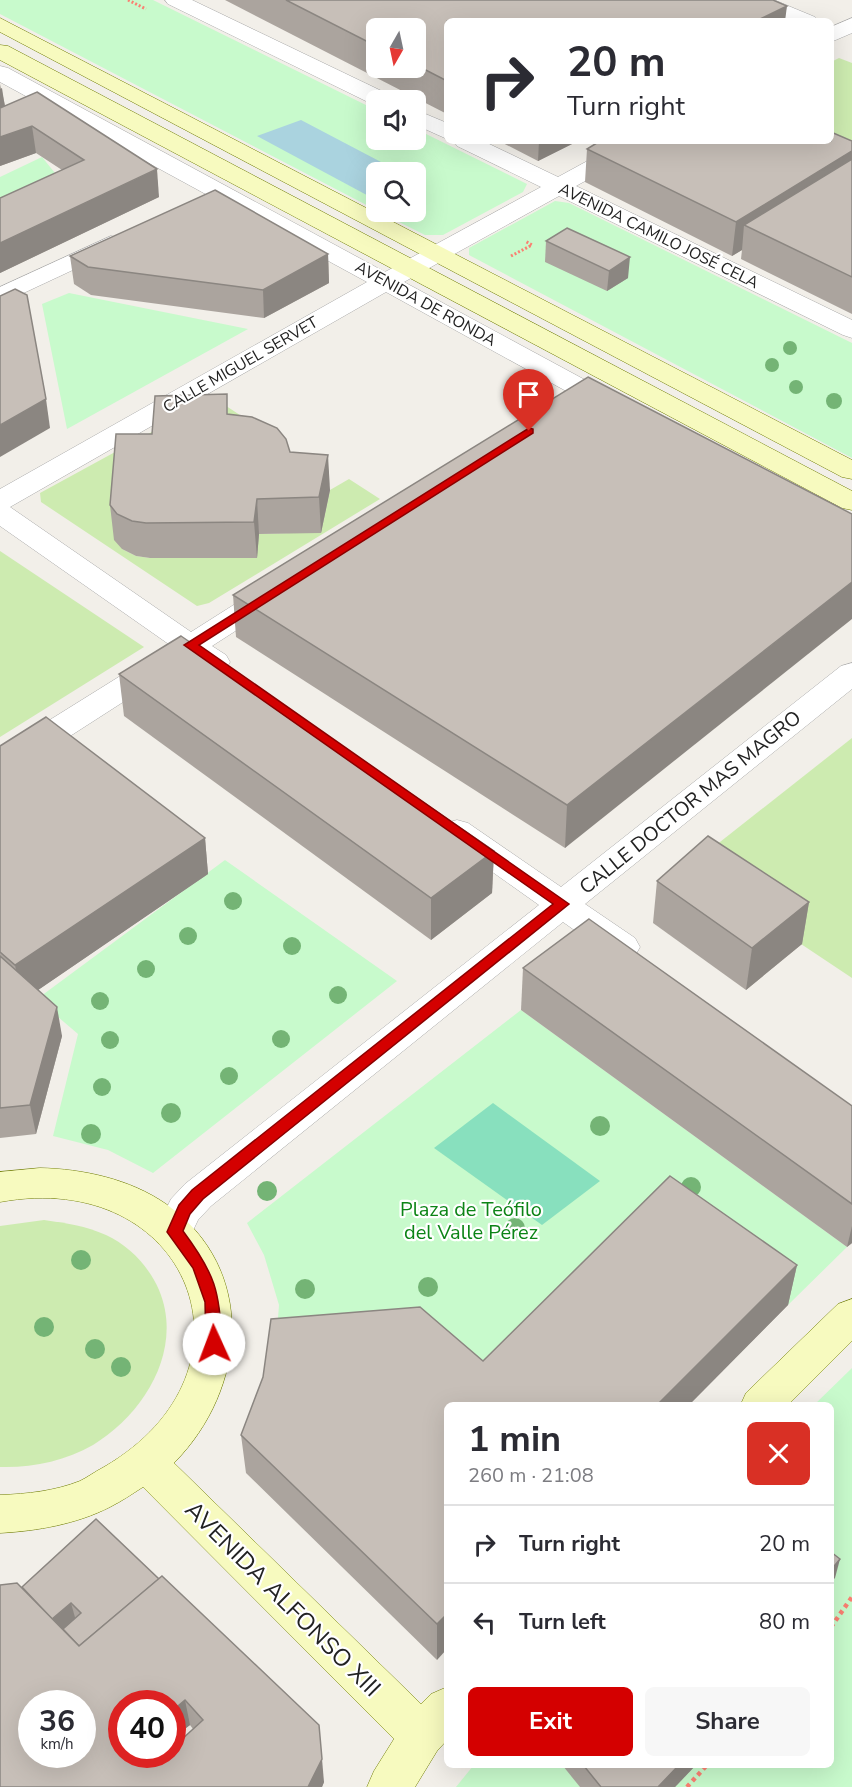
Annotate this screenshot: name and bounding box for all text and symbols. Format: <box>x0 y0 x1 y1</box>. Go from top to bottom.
north arrow <box>366 18 426 78</box>
map controls <box>366 18 426 222</box>
text: 20 m <box>567 34 666 91</box>
icon: right <box>468 42 546 120</box>
text: Turn right <box>567 88 685 125</box>
button: sound <box>366 90 426 150</box>
button: search <box>366 162 426 222</box>
street label: AVENIDA CAMILO JOSÉ CELA <box>555 178 762 294</box>
street label: AVENIDA DE RONDA <box>351 256 500 352</box>
street label: CALLE MIGUEL SERVET <box>159 311 322 418</box>
pin <box>503 369 554 431</box>
icon: arrive <box>512 378 545 411</box>
street label: CALLE DOCTOR MAS MAGRO <box>574 704 807 900</box>
park label: Plaza de Teófilo del Valle Pérez <box>400 1196 542 1246</box>
position arrow <box>182 1312 246 1376</box>
text: 1 min <box>468 1415 561 1464</box>
button: close <box>747 1422 810 1485</box>
text: 260 m · 21:08 <box>468 1462 594 1489</box>
street label: AVENIDA ALFONSO XIII <box>178 1494 388 1704</box>
icon: right <box>468 1528 501 1561</box>
text: Turn right <box>519 1529 620 1559</box>
text: 20 m <box>759 1529 810 1559</box>
icon: left <box>468 1606 501 1639</box>
text: Turn left <box>519 1607 606 1637</box>
text: 80 m <box>759 1607 810 1637</box>
button: Exit <box>468 1687 633 1756</box>
button: Share <box>645 1687 810 1756</box>
speed limit sign: 40 <box>108 1690 186 1768</box>
text: 36 <box>39 1701 75 1742</box>
text: km/h <box>40 1734 74 1754</box>

